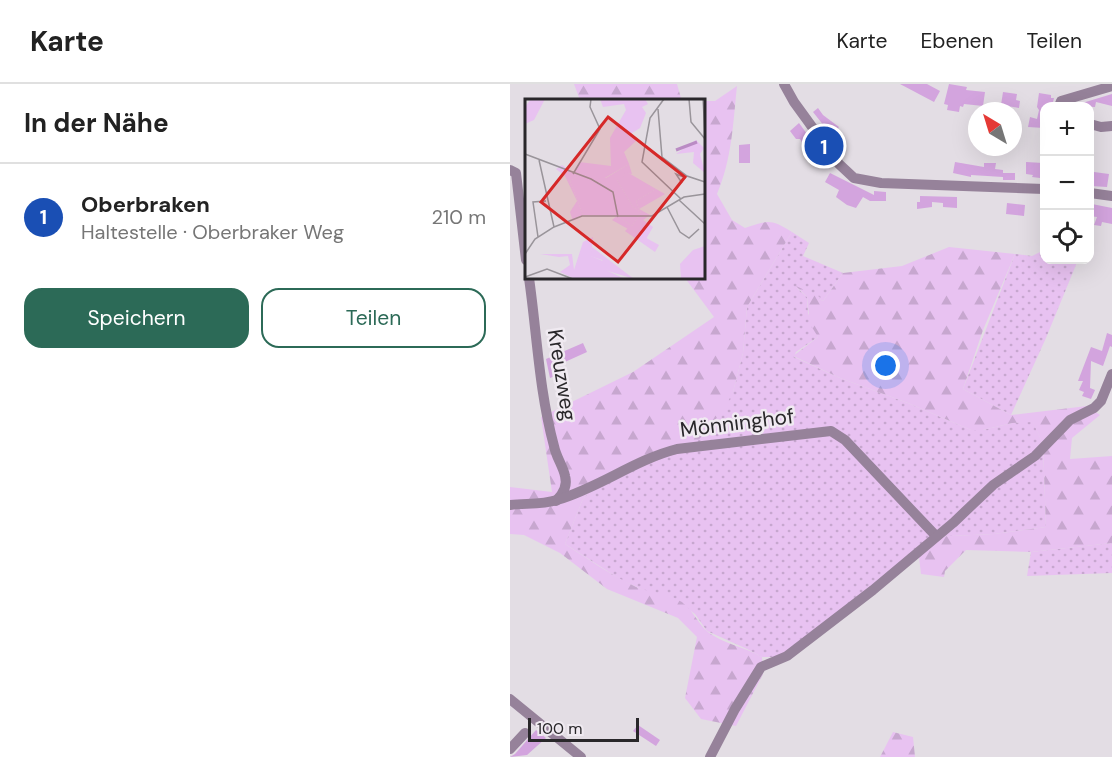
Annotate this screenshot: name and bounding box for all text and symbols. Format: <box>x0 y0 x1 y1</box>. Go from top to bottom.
text: Karte <box>30 23 104 60</box>
text: Karte <box>837 27 887 55</box>
text: Ebenen <box>920 27 993 55</box>
text: Teilen <box>1026 27 1082 55</box>
inset map <box>525 99 705 279</box>
north arrow <box>968 102 1022 156</box>
map controls <box>1040 102 1094 264</box>
button: + <box>1040 102 1094 156</box>
text: In der Nähe <box>24 106 169 140</box>
pin: 1 <box>804 124 844 168</box>
button: − <box>1040 156 1094 210</box>
text: Oberbraken <box>81 190 210 219</box>
text: 1 <box>40 204 47 230</box>
text: 210 m <box>431 204 486 230</box>
button: locate <box>1040 210 1094 264</box>
text: Haltestelle · Oberbraker Weg <box>81 219 344 245</box>
button: Speichern <box>24 288 249 348</box>
button: Teilen <box>261 288 486 348</box>
street label: Kreuzweg <box>541 327 583 423</box>
your location <box>871 351 900 380</box>
street label: Mönninghof <box>678 402 796 444</box>
scale bar <box>528 715 639 742</box>
text: 100 m <box>537 718 582 739</box>

